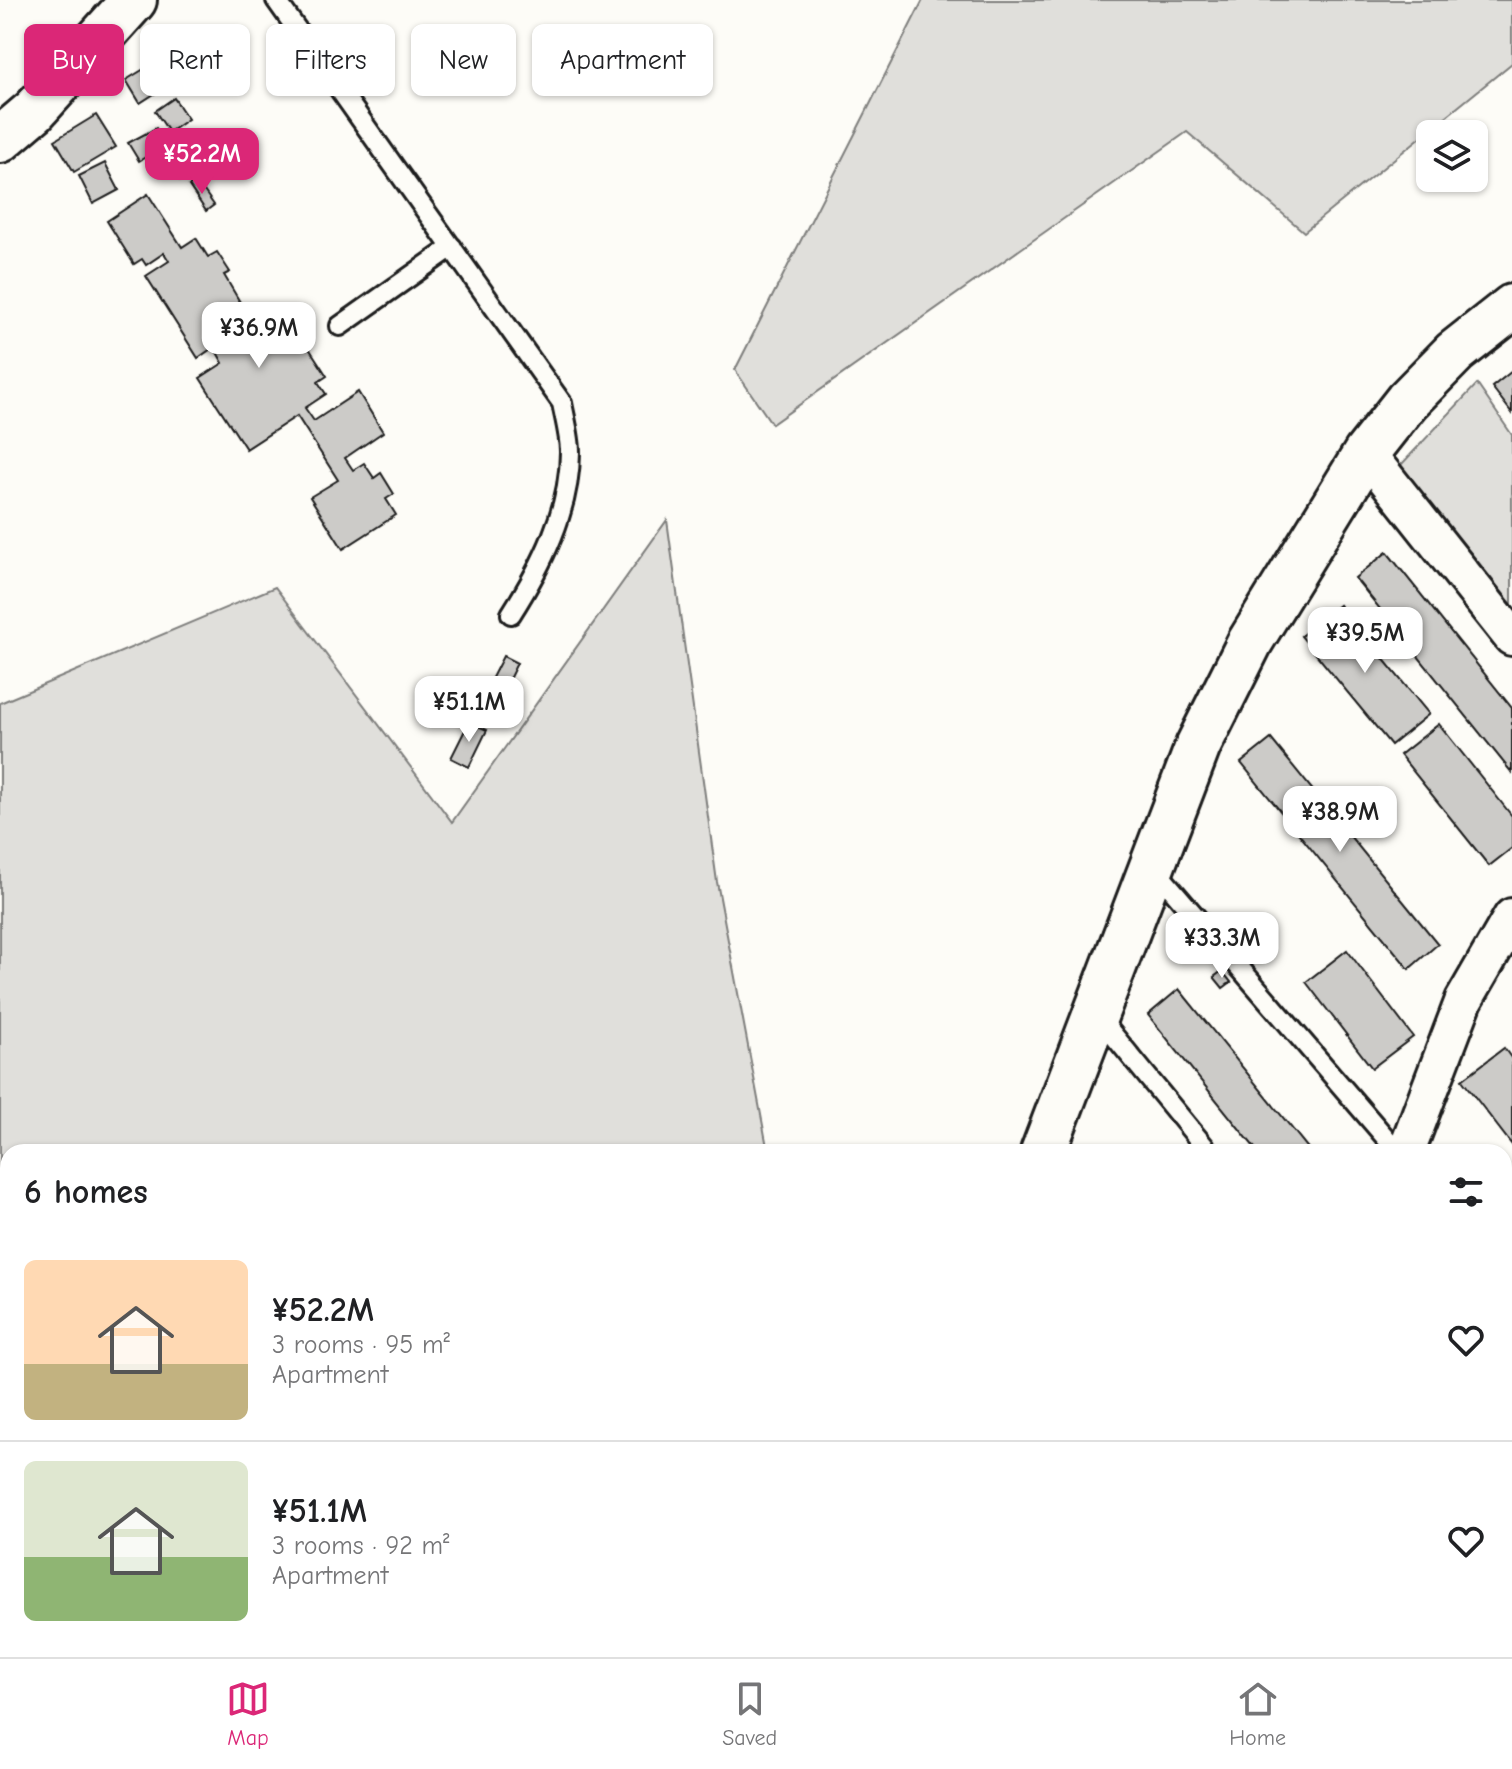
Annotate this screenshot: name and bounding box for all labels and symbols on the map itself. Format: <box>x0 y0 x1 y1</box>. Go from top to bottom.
pin: ¥52.2M <box>137 128 267 196</box>
pin: ¥36.9M <box>194 302 324 370</box>
pin: ¥39.5M <box>1300 607 1430 675</box>
pin: ¥51.1M <box>404 676 534 744</box>
pin: ¥38.9M <box>1275 786 1405 854</box>
pin: ¥33.3M <box>1157 912 1287 980</box>

